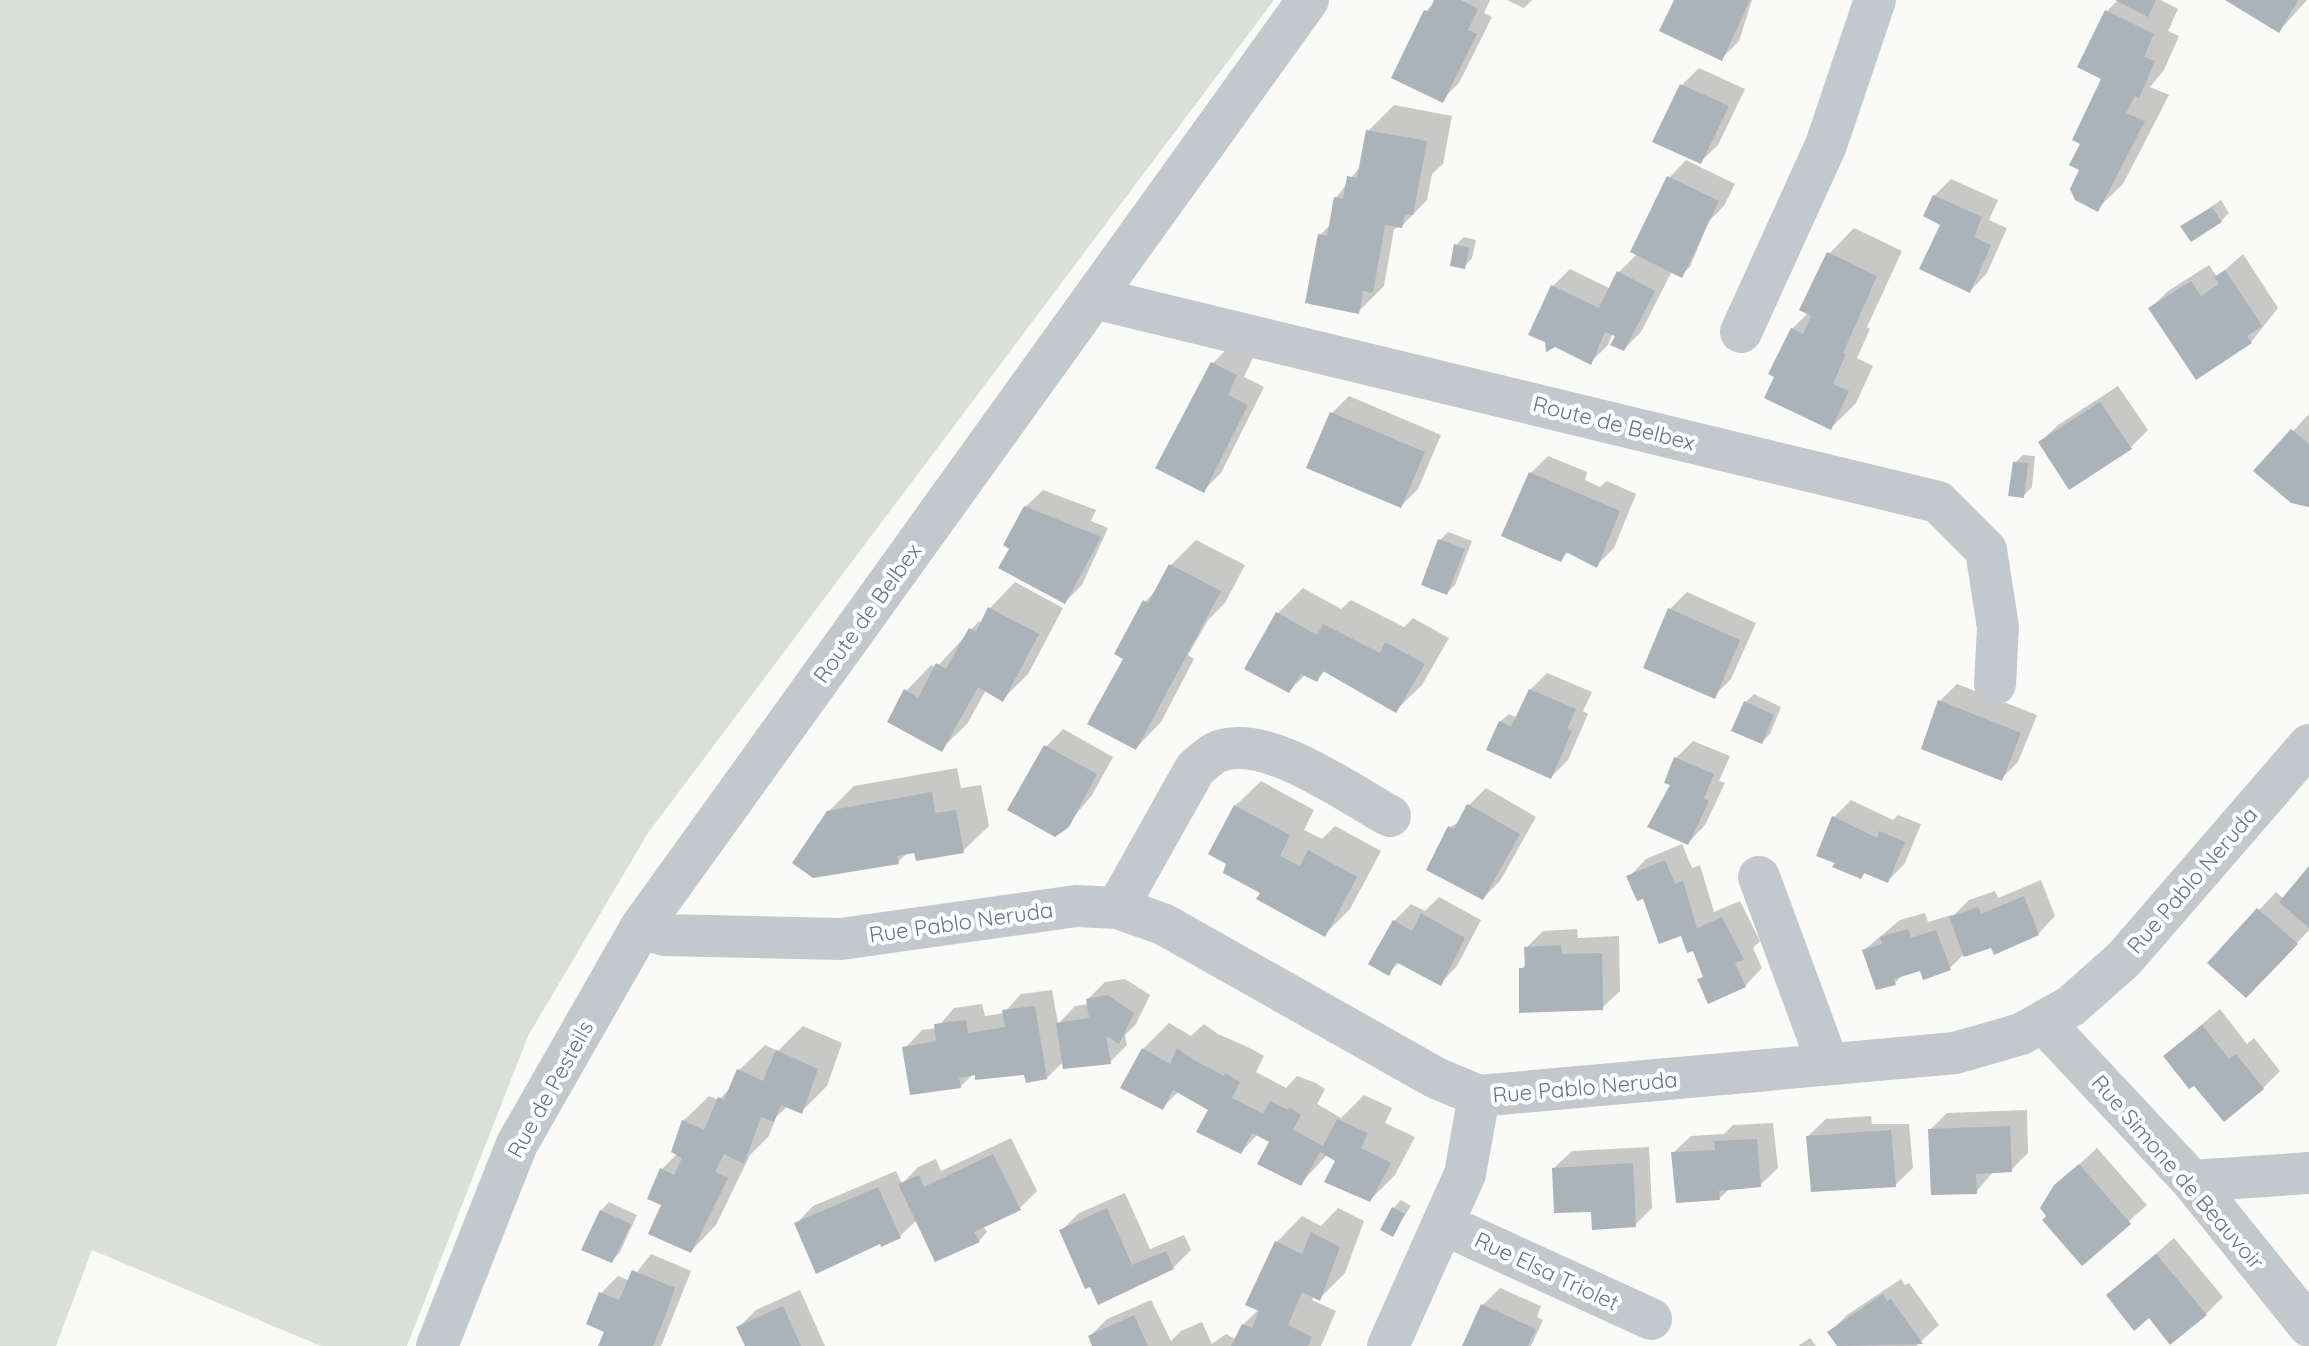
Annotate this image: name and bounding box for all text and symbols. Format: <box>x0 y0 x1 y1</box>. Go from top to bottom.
street label: Route de Belbex <box>1530 389 1698 457</box>
street label: Route de Belbex <box>807 538 927 688</box>
street label: Rue Pablo Neruda <box>2121 801 2263 959</box>
street label: Rue Pablo Neruda <box>867 895 1055 949</box>
street label: Rue de Pesteils <box>501 1015 599 1163</box>
street label: Rue Pablo Neruda <box>1491 1065 1679 1109</box>
street label: Rue Simone de Beauvoir <box>2086 1069 2271 1276</box>
street label: Rue Elsa Triolet <box>1470 1225 1624 1317</box>

